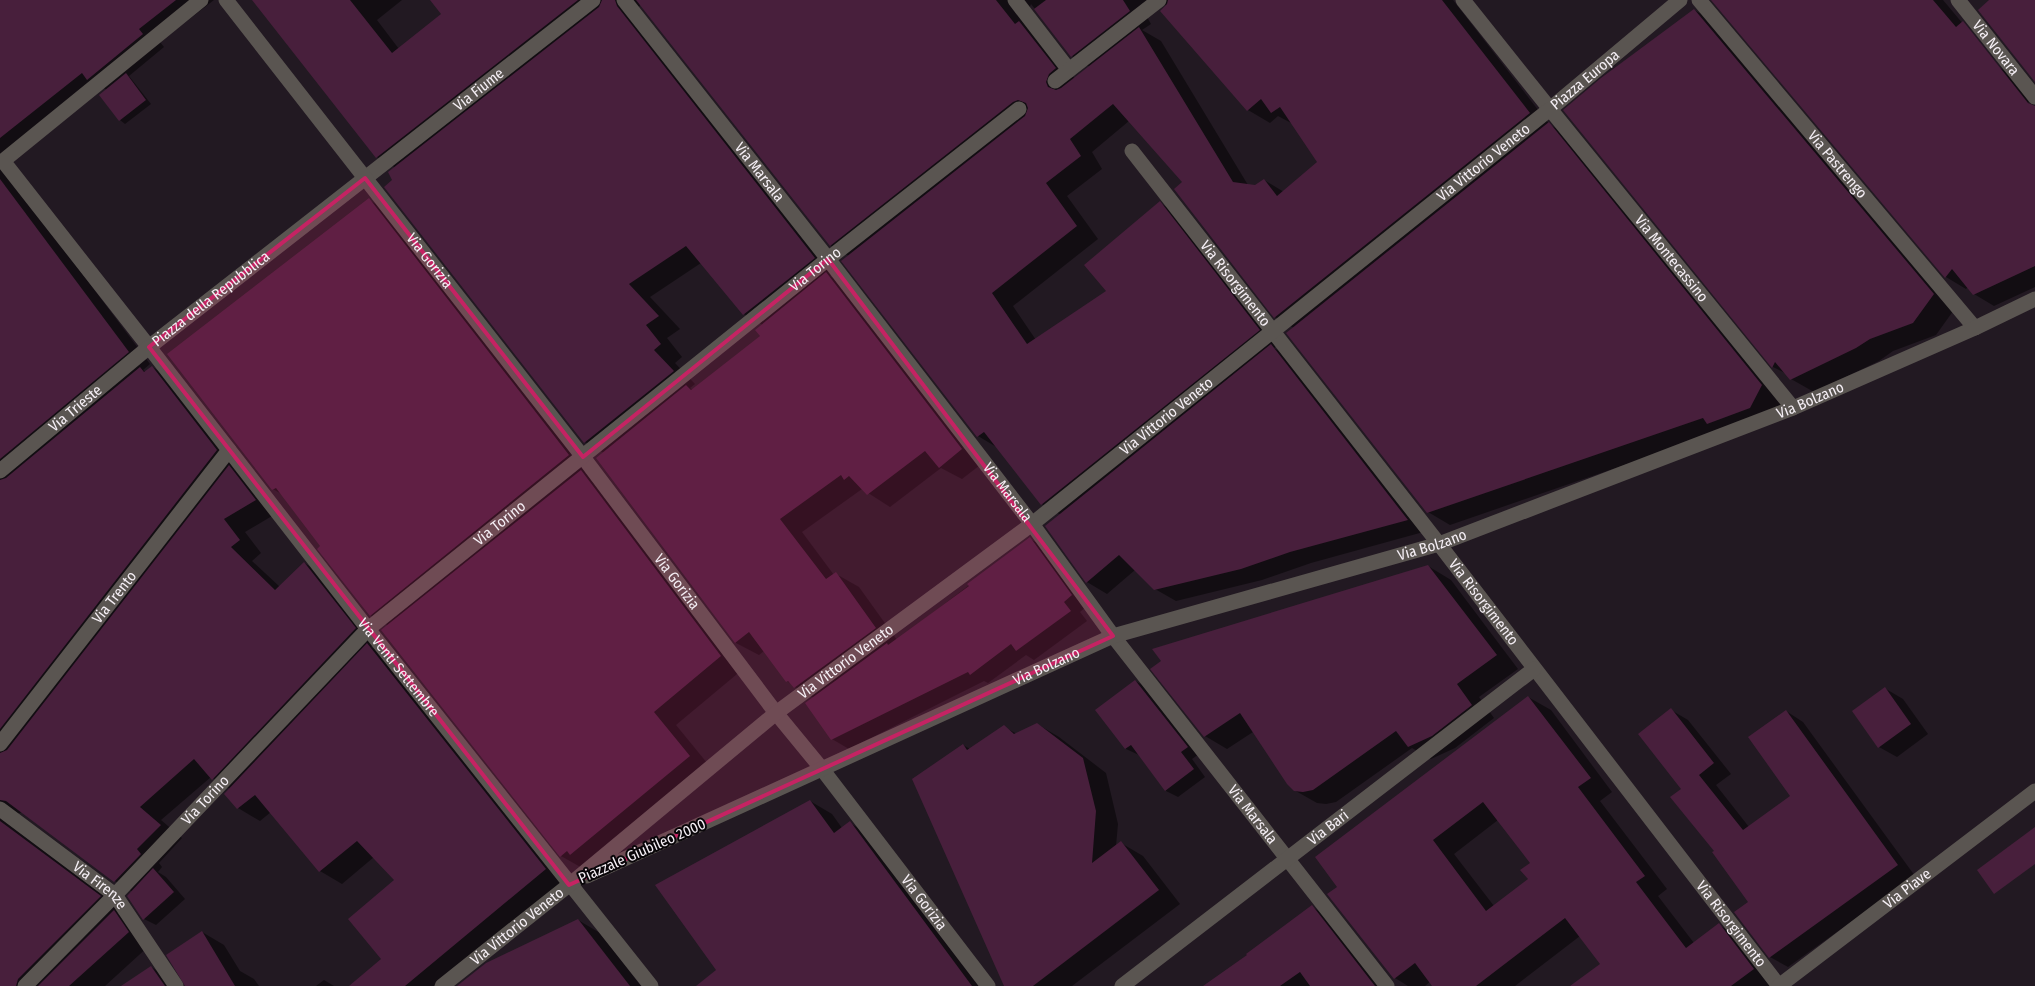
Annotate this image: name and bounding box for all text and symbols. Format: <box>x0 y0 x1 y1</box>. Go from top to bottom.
street label: Via Novara <box>1969 17 2023 79</box>
street label: Piazza Europa <box>1547 46 1623 114</box>
street label: Via Fiume <box>450 64 507 115</box>
street label: Via Vittorio Veneto <box>1433 120 1534 205</box>
street label: Via Pastrengo <box>1804 127 1871 202</box>
street label: Via Marsala <box>731 139 788 205</box>
street label: Via Montecassino <box>1631 211 1712 306</box>
street label: Via Gorizia <box>403 230 457 292</box>
street label: Via Risorgimento <box>1196 237 1275 330</box>
street label: Via Torino <box>786 243 845 295</box>
street label: Piazza della Repubblica <box>148 247 273 350</box>
street label: Via Vittorio Veneto <box>1116 373 1217 459</box>
street label: Via Bolzano <box>1774 378 1847 422</box>
street label: Via Trieste <box>45 381 106 436</box>
street label: Via Marsala <box>979 459 1036 525</box>
street label: Via Torino <box>470 497 529 549</box>
street label: Via Bolzano <box>1396 525 1469 564</box>
street label: Via Gorizia <box>650 550 704 613</box>
street label: Via Risorgimento <box>1445 555 1523 649</box>
street label: Via Trento <box>88 567 140 627</box>
street label: Via Venti Settembre <box>354 615 443 720</box>
street label: Via Vittorio Veneto <box>794 620 897 703</box>
street label: Via Bolzano <box>1010 643 1083 689</box>
street label: Via Torino <box>178 772 233 828</box>
street label: Via Marsala <box>1224 781 1281 848</box>
street label: Via Bari <box>1304 806 1352 849</box>
street label: Piazzale Giubileo 2000 <box>576 815 708 887</box>
street label: Via Firenze <box>69 858 131 913</box>
street label: Via Piave <box>1880 865 1934 912</box>
street label: Via Gorizia <box>897 871 951 934</box>
street label: Via Risorgimento <box>1692 877 1770 971</box>
street label: Via Vittorio Veneto <box>467 884 568 969</box>

